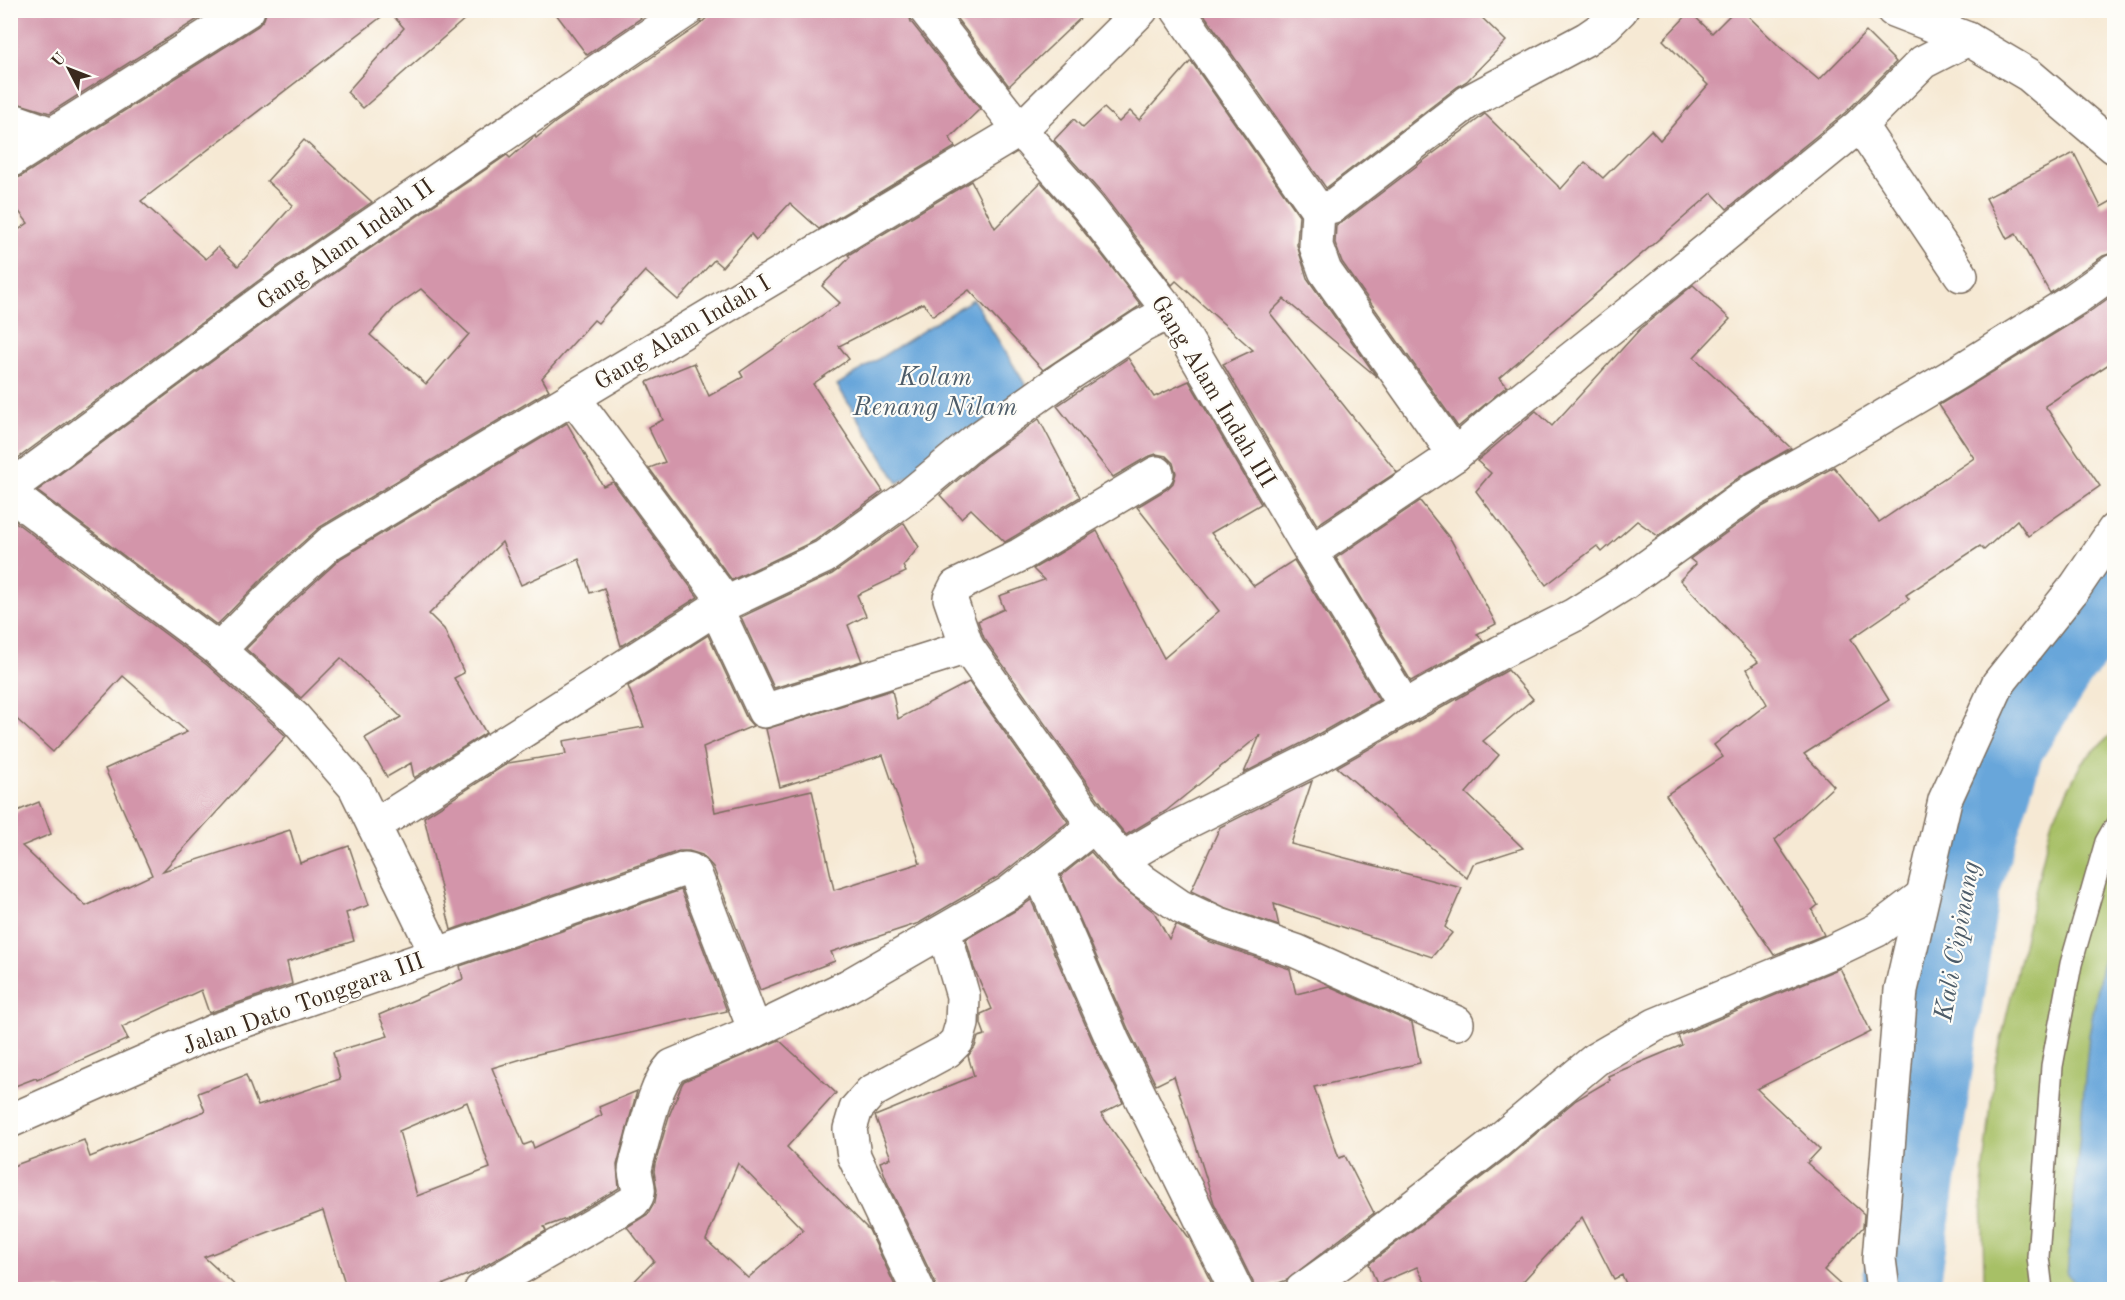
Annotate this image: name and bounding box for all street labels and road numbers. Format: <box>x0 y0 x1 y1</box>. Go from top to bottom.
street label: Gang Alam Indah II <box>253 176 439 316</box>
street label: Gang Alam Indah I <box>591 272 775 396</box>
street label: Gang Alam Indah III <box>1146 292 1279 492</box>
street label: Jalan Dato Tonggara III <box>180 950 428 1060</box>

